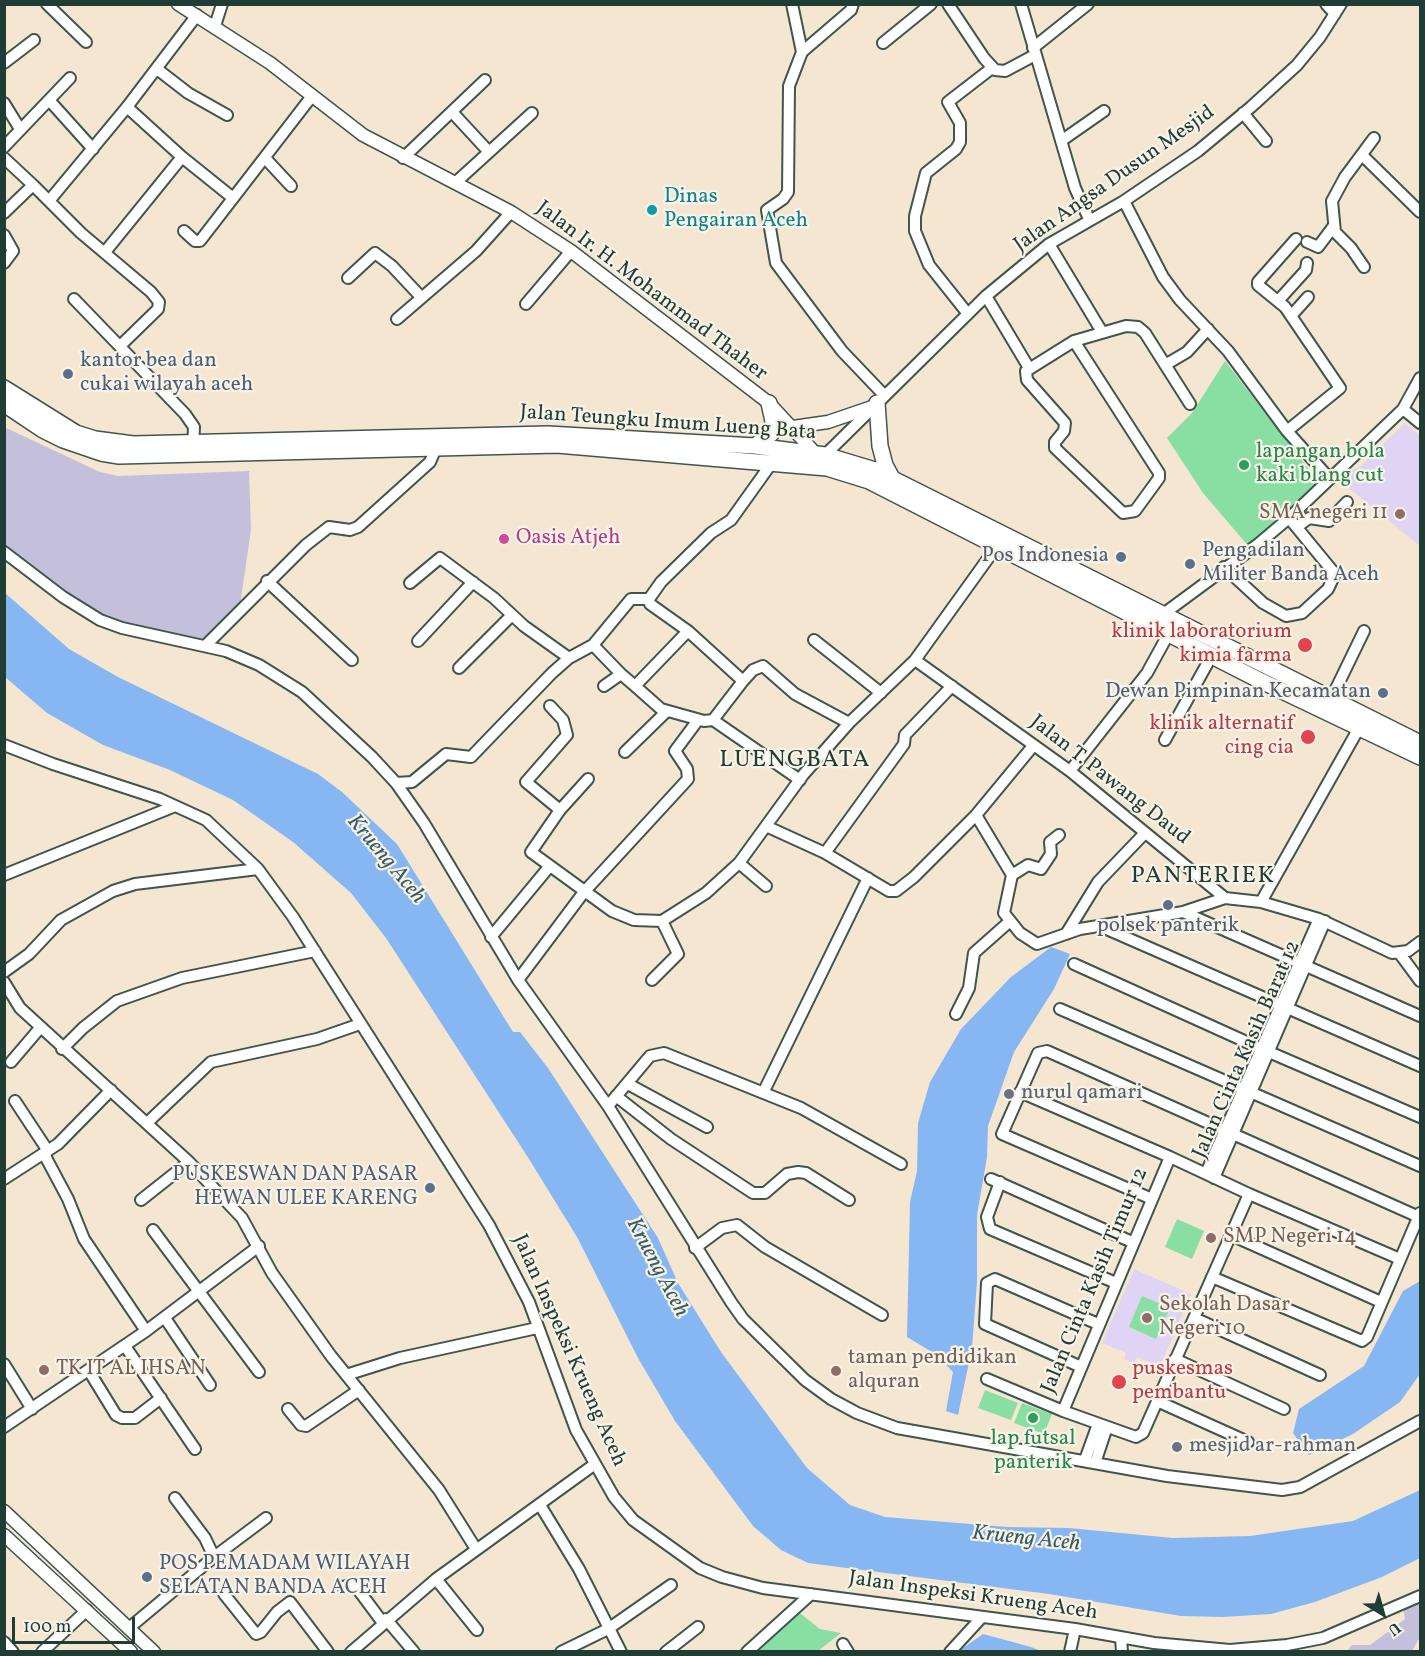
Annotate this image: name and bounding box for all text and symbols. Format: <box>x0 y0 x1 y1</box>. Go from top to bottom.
street label: Jalan Angsa Dusun Mesjid <box>1010 101 1220 259</box>
place label: Dinas Pengairan Aceh <box>664 185 808 235</box>
street label: Jalan Ir. H. Mohammad Thaher <box>530 197 772 387</box>
marker: Dinas Pengairan Aceh <box>645 203 659 217</box>
place label: kantor bea dan cukai wilayah aceh <box>80 349 253 399</box>
marker: kantor bea dan cukai wilayah aceh <box>61 367 75 381</box>
street label: Jalan Teungku Imum Lueng Bata <box>519 401 817 447</box>
place label: lapangan bola kaki blang cut <box>1256 440 1385 490</box>
marker: lapangan bola kaki blang cut <box>1237 458 1251 472</box>
place label: SMA negeri 11 <box>1259 501 1388 527</box>
marker: SMA negeri 11 <box>1393 507 1407 521</box>
place label: Oasis Atjeh <box>516 526 621 552</box>
marker: Oasis Atjeh <box>497 532 511 546</box>
place label: Pengadilan Militer Banda Aceh <box>1202 539 1379 589</box>
place label: Pos Indonesia <box>982 544 1109 570</box>
marker: Pos Indonesia <box>1114 550 1128 564</box>
marker: Pengadilan Militer Banda Aceh <box>1183 557 1197 571</box>
place label: klinik laboratorium kimia farma <box>1111 620 1292 670</box>
marker: klinik laboratorium kimia farma <box>1296 636 1314 654</box>
place label: Dewan Pimpinan Kecamatan <box>1105 680 1371 706</box>
marker: Dewan Pimpinan Kecamatan <box>1376 686 1390 700</box>
street label: Jalan T. Pawang Daud <box>1024 711 1194 851</box>
place label: klinik alternatif cing cia <box>1149 712 1294 762</box>
marker: klinik alternatif cing cia <box>1299 728 1317 746</box>
district label: LUENGBATA <box>719 748 871 776</box>
water label: Krueng Aceh <box>340 810 430 910</box>
district label: PANTERIEK <box>1131 864 1275 892</box>
marker: polsek panterik <box>1161 898 1175 912</box>
place label: polsek panterik <box>1097 914 1239 940</box>
street label: Jalan Cinta Kasih Barat 12 <box>1189 937 1307 1163</box>
place label: nurul qamari <box>1021 1081 1143 1107</box>
marker: nurul qamari <box>1002 1087 1016 1101</box>
place label: PUSKESWAN DAN PASAR HEWAN ULEE KARENG <box>172 1163 418 1213</box>
street label: Jalan Cinta Kasih Timur 12 <box>1037 1164 1155 1398</box>
marker: PUSKESWAN DAN PASAR HEWAN ULEE KARENG <box>423 1181 437 1195</box>
water label: Krueng Aceh <box>619 1214 693 1322</box>
place label: SMP Negeri 14 <box>1223 1225 1357 1251</box>
street label: Jalan Inspeksi Krueng Aceh <box>505 1231 631 1471</box>
marker: SMP Negeri 14 <box>1204 1231 1218 1245</box>
place label: Sekolah Dasar Negeri 10 <box>1159 1293 1290 1343</box>
marker: Sekolah Dasar Negeri 10 <box>1140 1311 1154 1325</box>
place label: taman pendidikan alquran <box>848 1346 1017 1396</box>
place label: TK IT AL IHSAN <box>56 1357 205 1383</box>
place label: puskesmas pembantu <box>1132 1357 1233 1407</box>
marker: TK IT AL IHSAN <box>37 1363 51 1377</box>
marker: taman pendidikan alquran <box>829 1364 843 1378</box>
marker: puskesmas pembantu <box>1110 1373 1128 1391</box>
marker: lap futsal panterik <box>1026 1411 1040 1425</box>
place label: lap futsal panterik <box>990 1427 1076 1477</box>
place label: mesjid ar-rahman <box>1189 1434 1356 1460</box>
marker: mesjid ar-rahman <box>1170 1440 1184 1454</box>
water label: Krueng Aceh <box>971 1521 1081 1559</box>
place label: POS PEMADAM WILAYAH SELATAN BANDA ACEH <box>159 1552 411 1602</box>
street label: Jalan Inspeksi Krueng Aceh <box>847 1567 1099 1627</box>
marker: POS PEMADAM WILAYAH SELATAN BANDA ACEH <box>140 1570 154 1584</box>
north arrow <box>1353 1584 1413 1644</box>
scale bar <box>15 1605 138 1643</box>
text: 100 m <box>23 1615 72 1640</box>
text: U <box>1383 1616 1405 1640</box>

